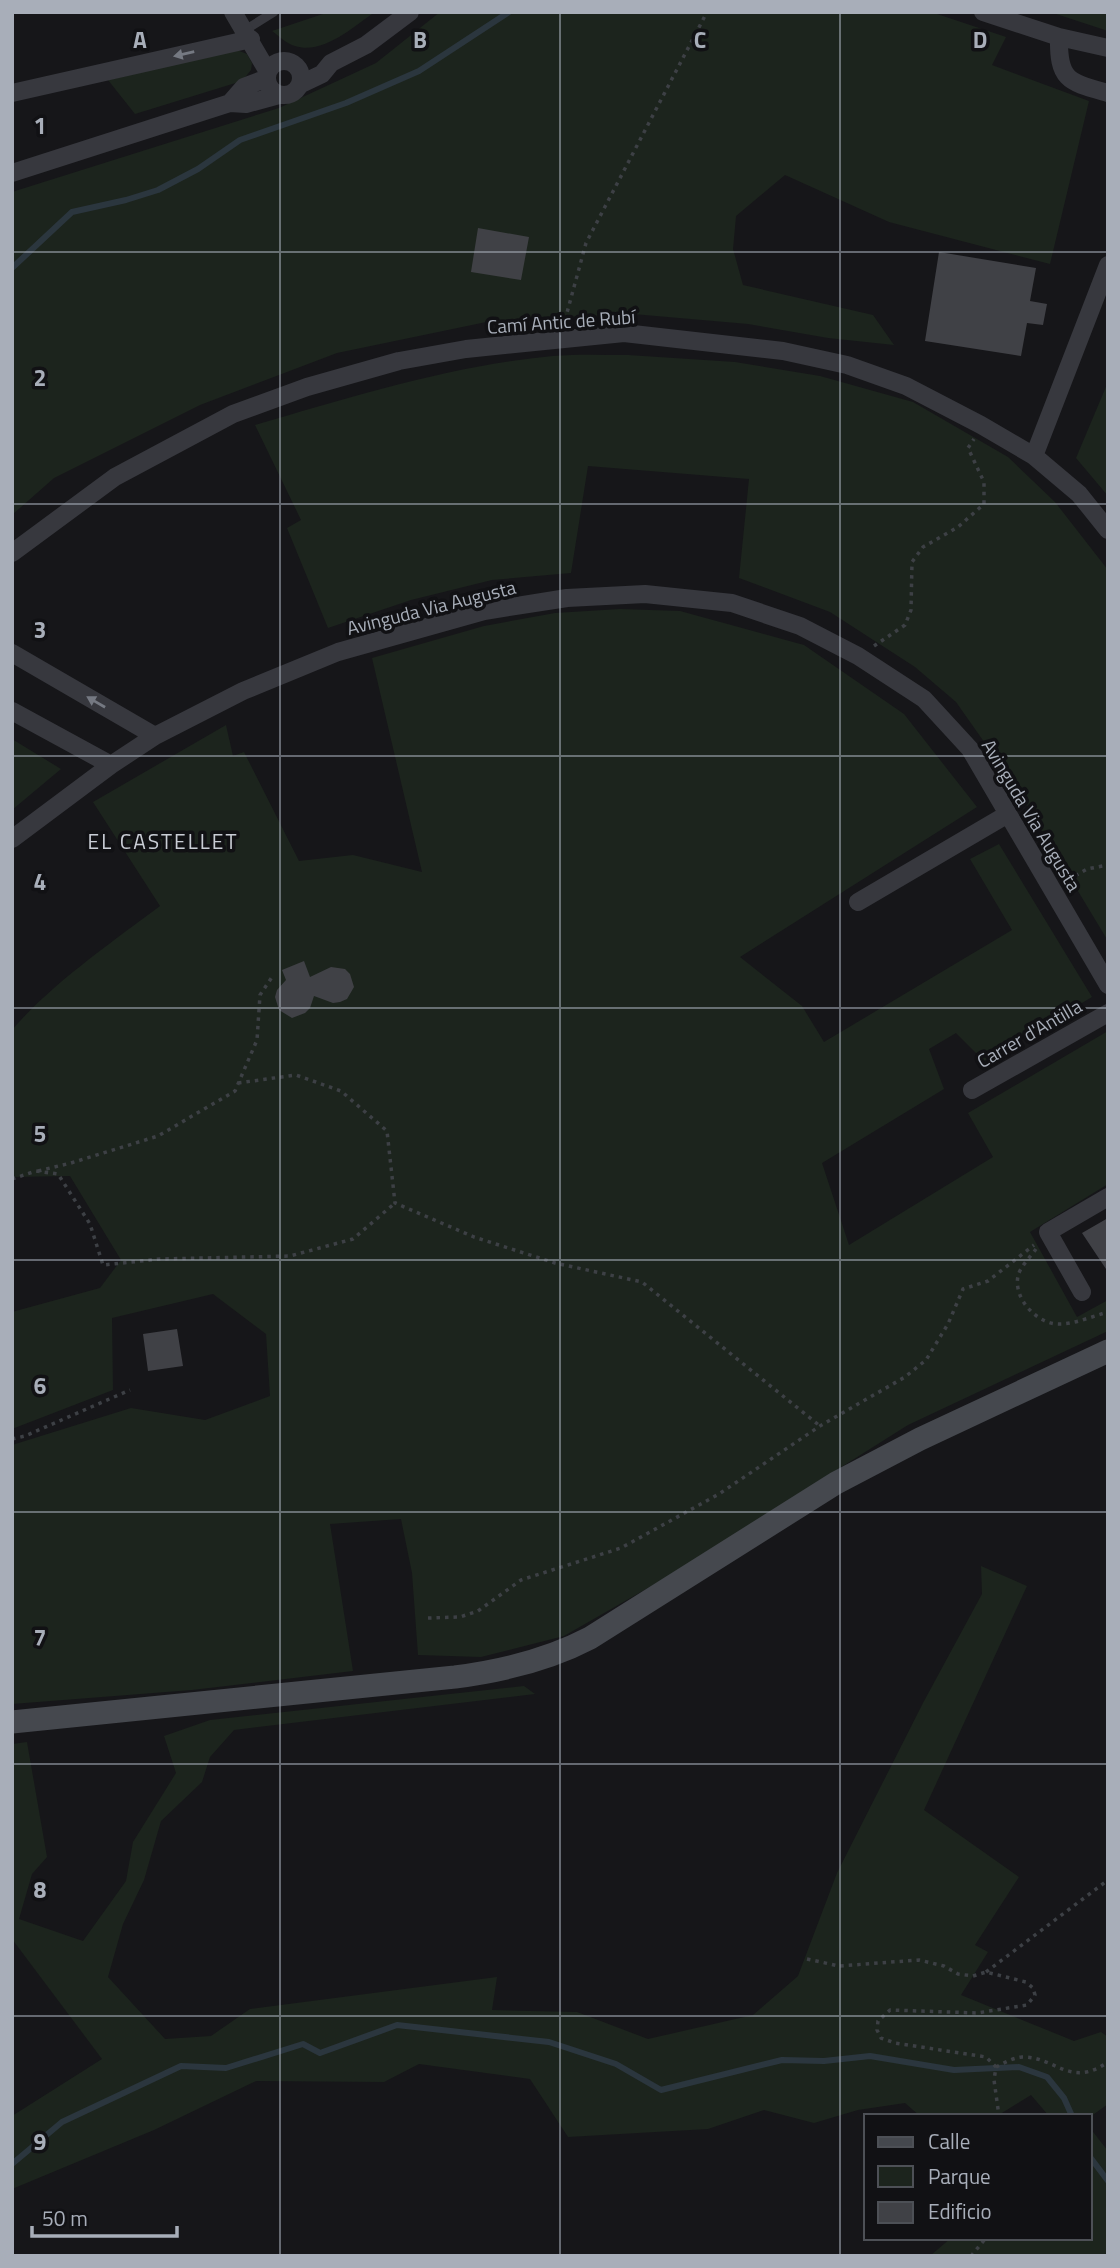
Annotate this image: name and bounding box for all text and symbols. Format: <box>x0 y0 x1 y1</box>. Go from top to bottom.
text: A <box>133 22 147 57</box>
text: B <box>413 22 427 57</box>
text: C <box>694 22 706 57</box>
text: D <box>973 22 987 57</box>
one-way arrow <box>173 49 195 60</box>
text: 1 <box>34 108 46 143</box>
street label: Camí Antic de Rubí <box>486 301 638 341</box>
text: 2 <box>34 360 46 395</box>
street label: Avinguda Via Augusta <box>343 572 519 642</box>
text: 3 <box>34 612 46 647</box>
one-way arrow <box>87 696 106 708</box>
street label: Avinguda Via Augusta <box>975 733 1089 897</box>
district label: EL CASTELLET <box>88 825 238 857</box>
text: 4 <box>34 864 46 899</box>
street label: Carrer d'Antilla <box>971 991 1087 1075</box>
text: 5 <box>34 1116 46 1151</box>
text: 6 <box>34 1368 47 1403</box>
text: 7 <box>34 1620 46 1655</box>
text: 8 <box>34 1872 47 1907</box>
legend <box>864 2114 1092 2240</box>
text: 9 <box>34 2124 47 2159</box>
text: Calle <box>928 2125 970 2157</box>
text: Parque <box>928 2160 991 2192</box>
scale bar <box>32 2194 177 2238</box>
text: Edificio <box>928 2195 992 2227</box>
text: 50 m <box>42 2202 88 2234</box>

